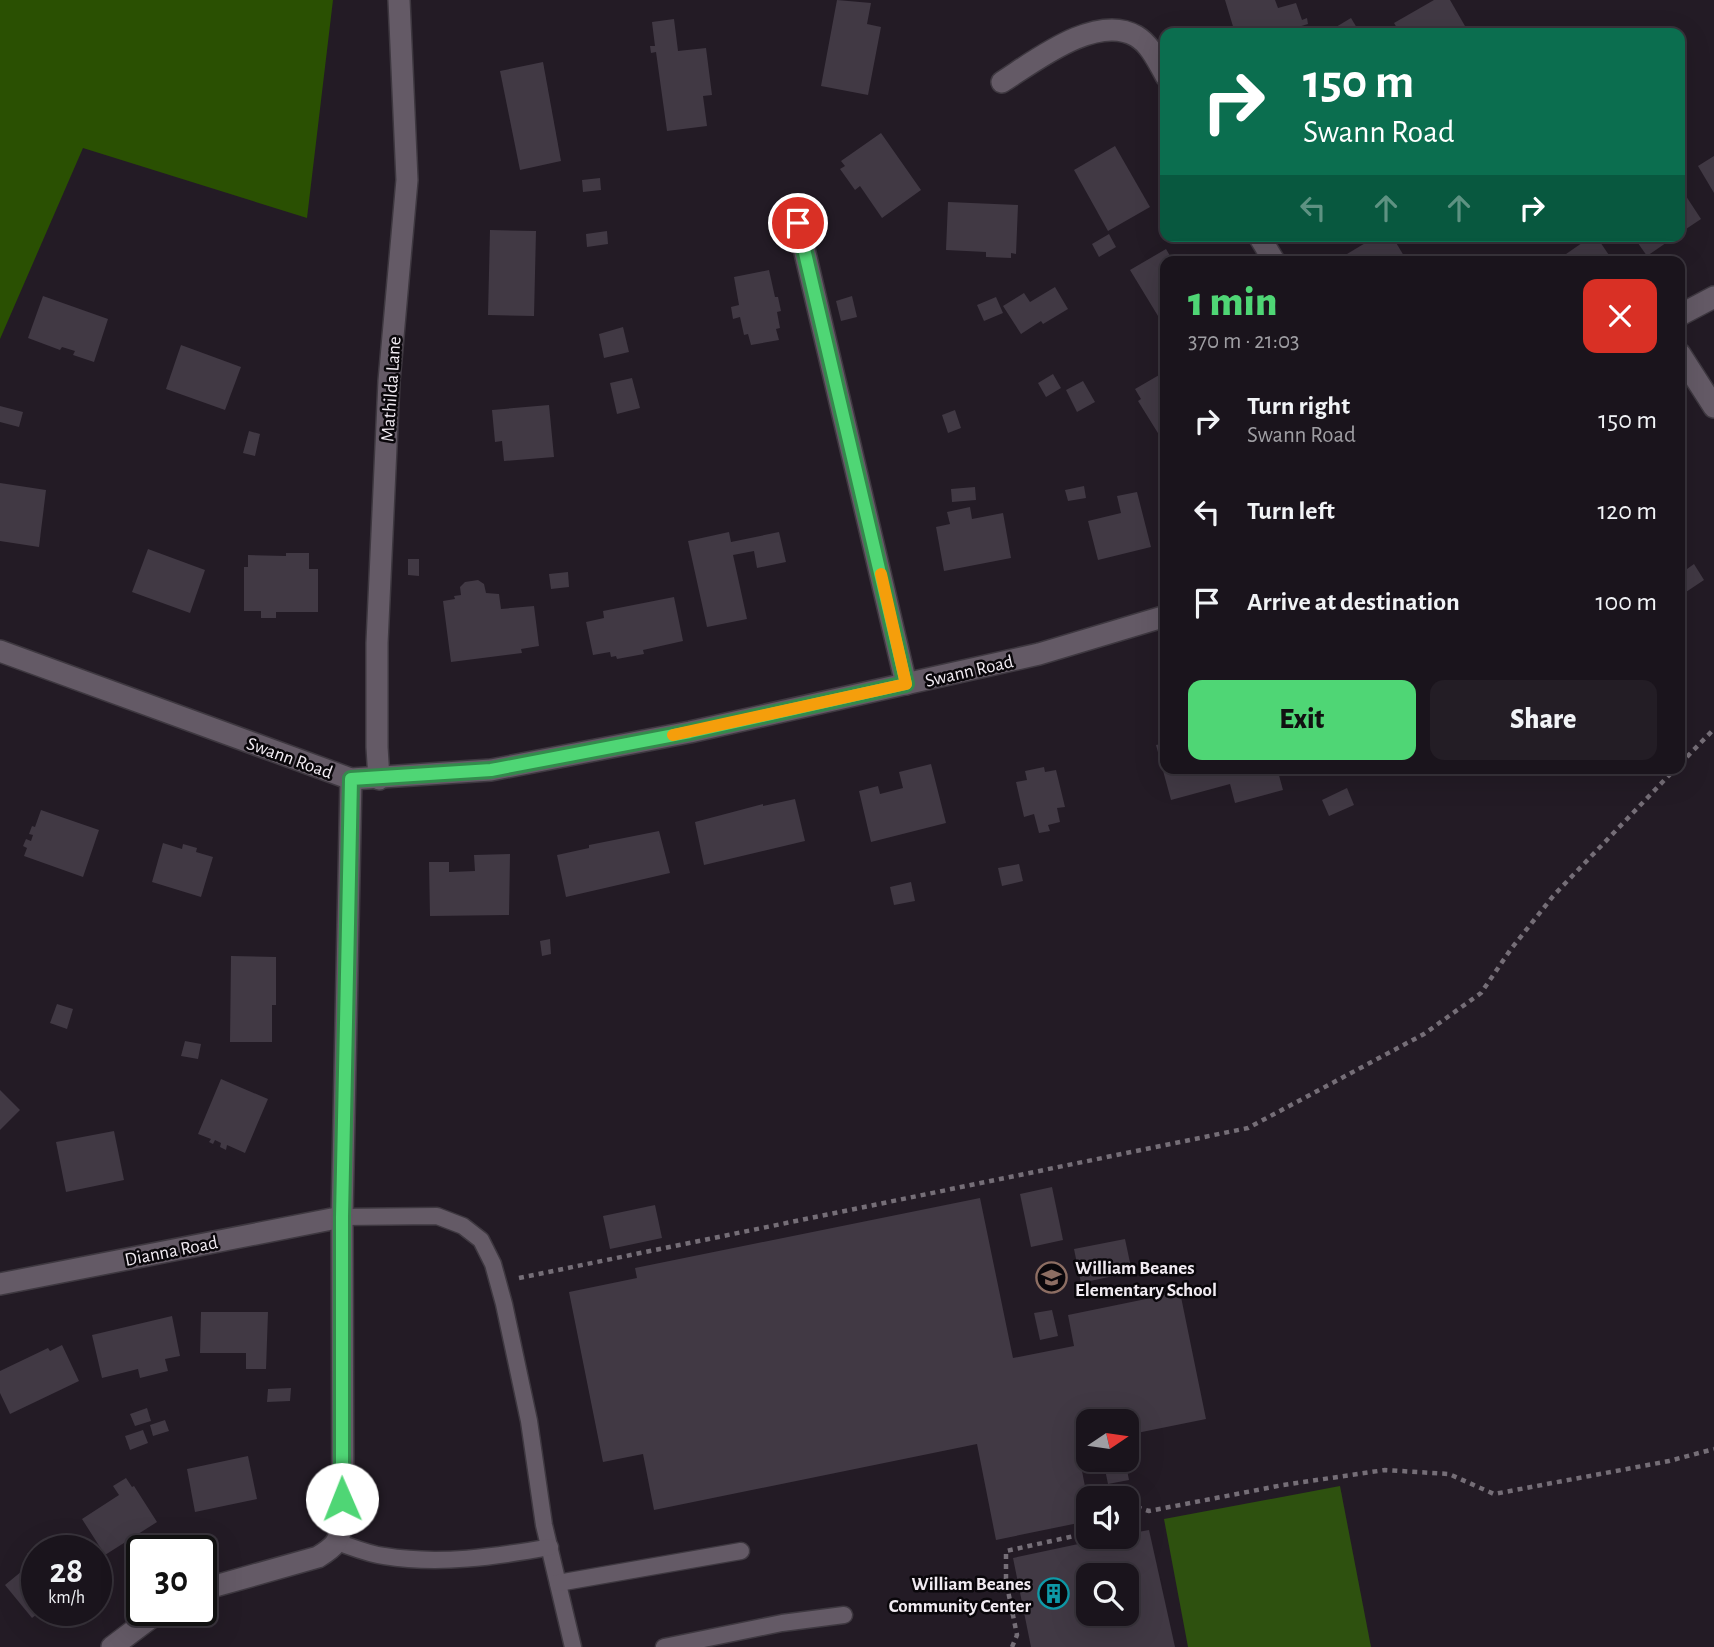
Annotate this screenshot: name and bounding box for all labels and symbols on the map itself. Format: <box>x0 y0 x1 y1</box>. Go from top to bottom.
pin <box>768 193 828 253</box>
street label: Mathilda Lane <box>378 336 405 442</box>
street label: Swann Road <box>923 652 1015 691</box>
street label: Swann Road <box>244 734 335 783</box>
street label: Dianna Road <box>123 1233 220 1270</box>
place label: William Beanes Elementary School <box>1075 1259 1217 1300</box>
school or university icon: William Beanes Elementary School <box>1035 1261 1069 1295</box>
north arrow <box>1076 1409 1139 1472</box>
position arrow <box>305 1462 379 1536</box>
speed limit sign: 30 <box>126 1535 217 1626</box>
place label: William Beanes Community Center <box>889 1575 1031 1616</box>
building icon: William Beanes Community Center <box>1037 1577 1071 1611</box>

